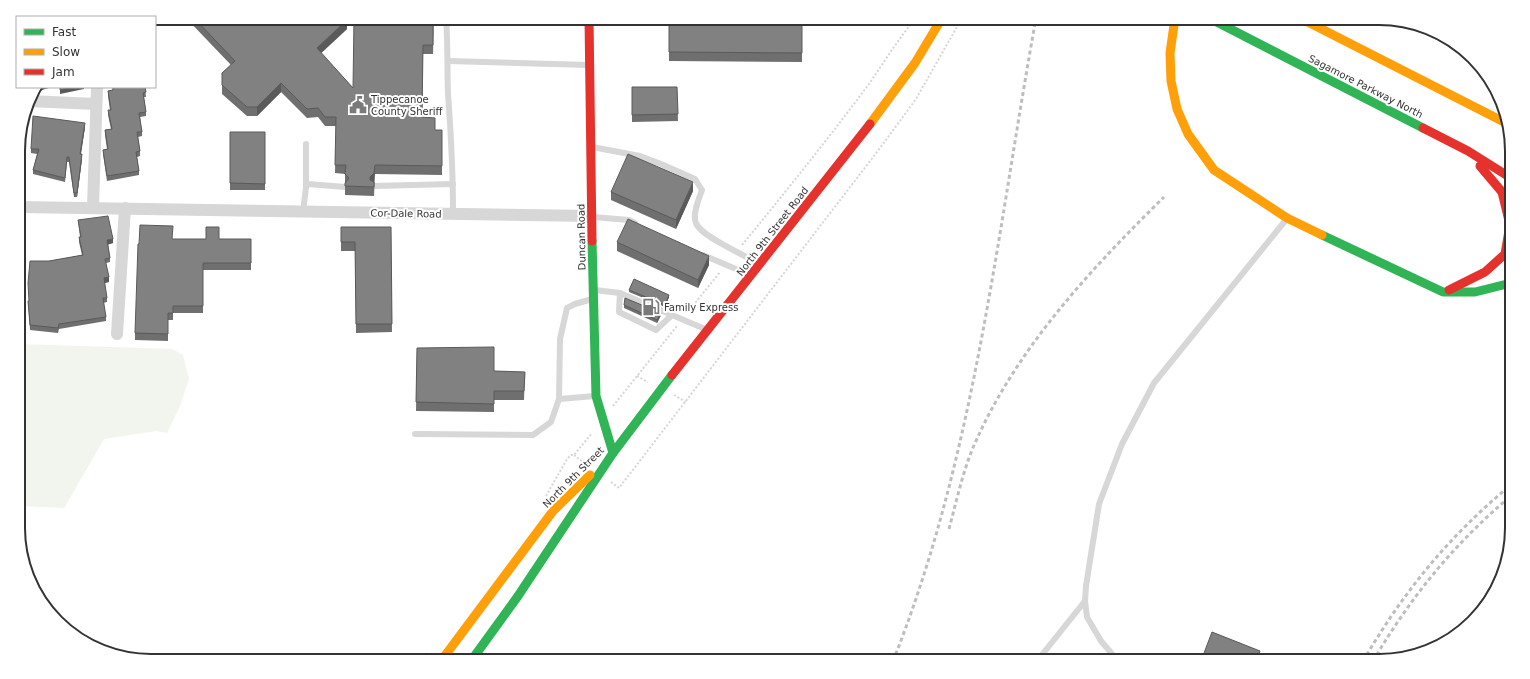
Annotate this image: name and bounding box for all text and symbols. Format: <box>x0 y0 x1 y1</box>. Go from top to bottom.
legend <box>16 16 156 88</box>
text: Fast <box>52 25 76 39</box>
text: Slow <box>52 45 80 59</box>
street label: Sagamore Parkway North <box>1307 53 1425 120</box>
text: Jam <box>51 65 75 79</box>
place label: Tippecanoe County Sheriff <box>370 94 444 117</box>
public building icon: Tippecanoe County Sheriff <box>348 95 368 115</box>
street label: North 9th Street Road <box>734 185 810 278</box>
street label: Duncan Road <box>575 204 588 270</box>
street label: Cor-Dale Road <box>370 207 442 220</box>
fuel station icon: Family Express <box>641 297 661 317</box>
place label: Family Express <box>664 302 738 313</box>
street label: North 9th Street <box>541 445 606 510</box>

